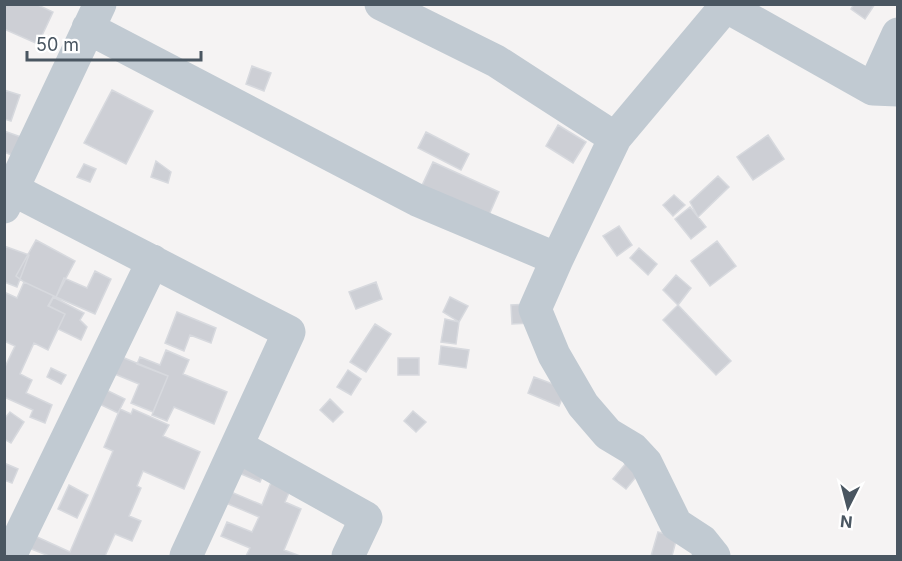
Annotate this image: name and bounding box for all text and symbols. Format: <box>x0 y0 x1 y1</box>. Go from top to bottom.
scale bar <box>27 24 201 62</box>
text: 50 m <box>36 34 79 55</box>
north arrow <box>818 477 878 537</box>
text: N <box>839 511 854 533</box>

